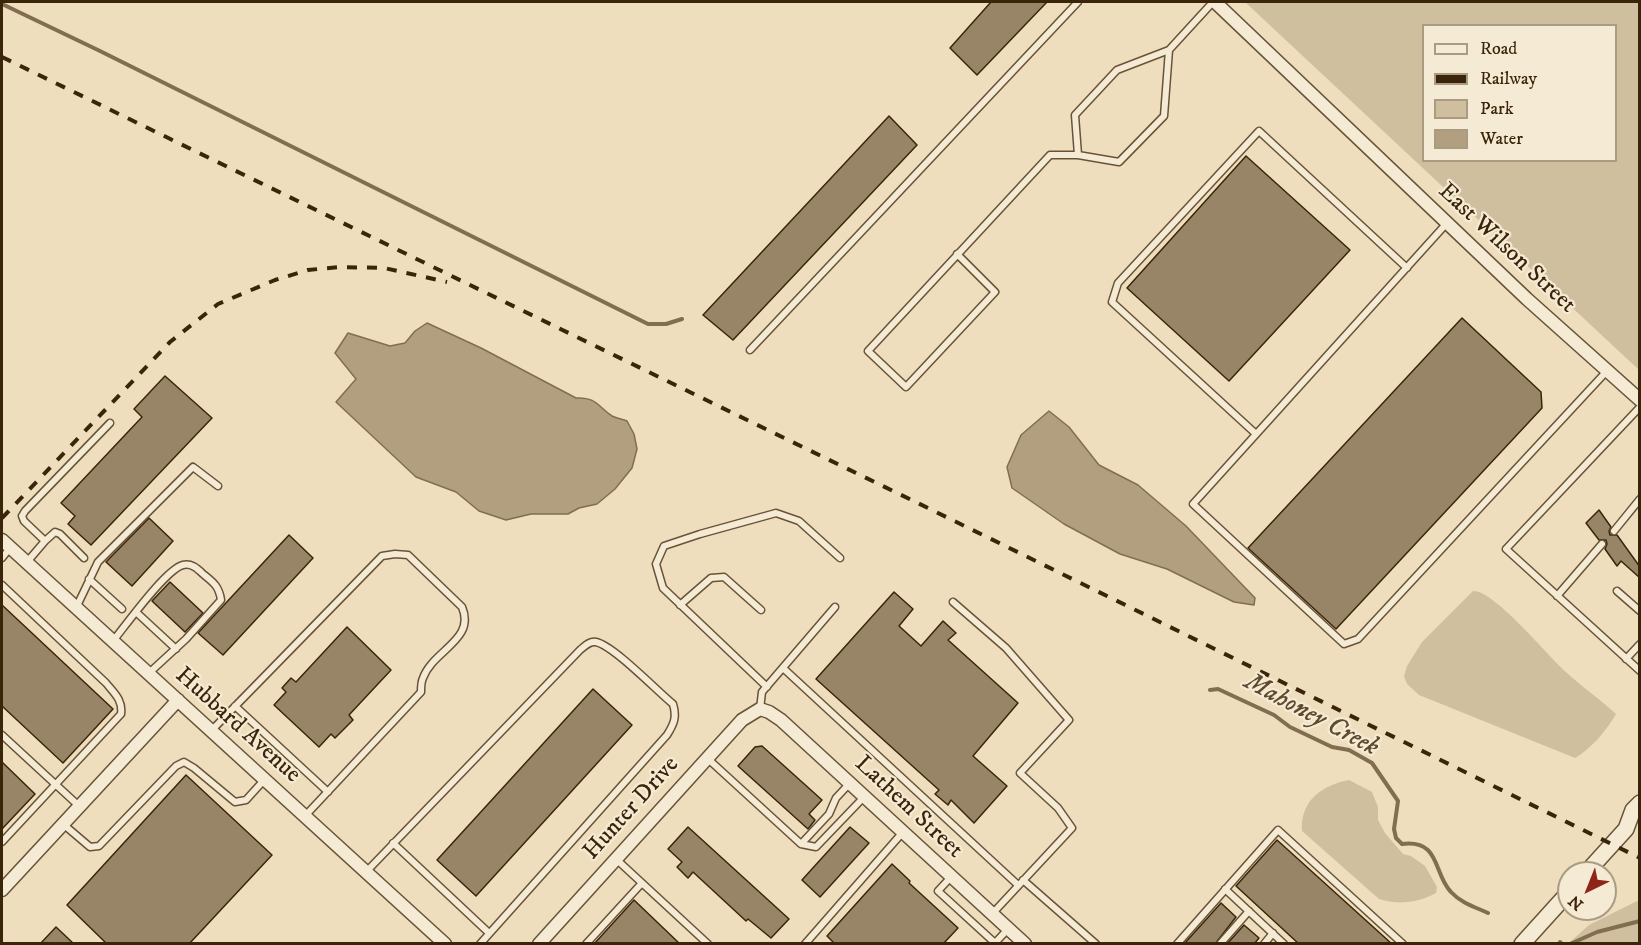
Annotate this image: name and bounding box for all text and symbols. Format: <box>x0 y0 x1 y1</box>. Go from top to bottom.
legend <box>1422 24 1617 162</box>
text: Road <box>1480 38 1517 60</box>
text: Railway <box>1480 68 1537 90</box>
text: Park <box>1480 98 1514 120</box>
text: Water <box>1480 128 1523 150</box>
street label: East Wilson Street <box>1431 178 1581 320</box>
street label: Hubbard Avenue <box>168 662 306 790</box>
water label: Mahoney Creek <box>1238 668 1384 764</box>
street label: Hunter Drive <box>578 751 686 867</box>
street label: Lathem Street <box>848 751 968 865</box>
north arrow <box>1557 861 1617 921</box>
text: N <box>1564 891 1588 915</box>

